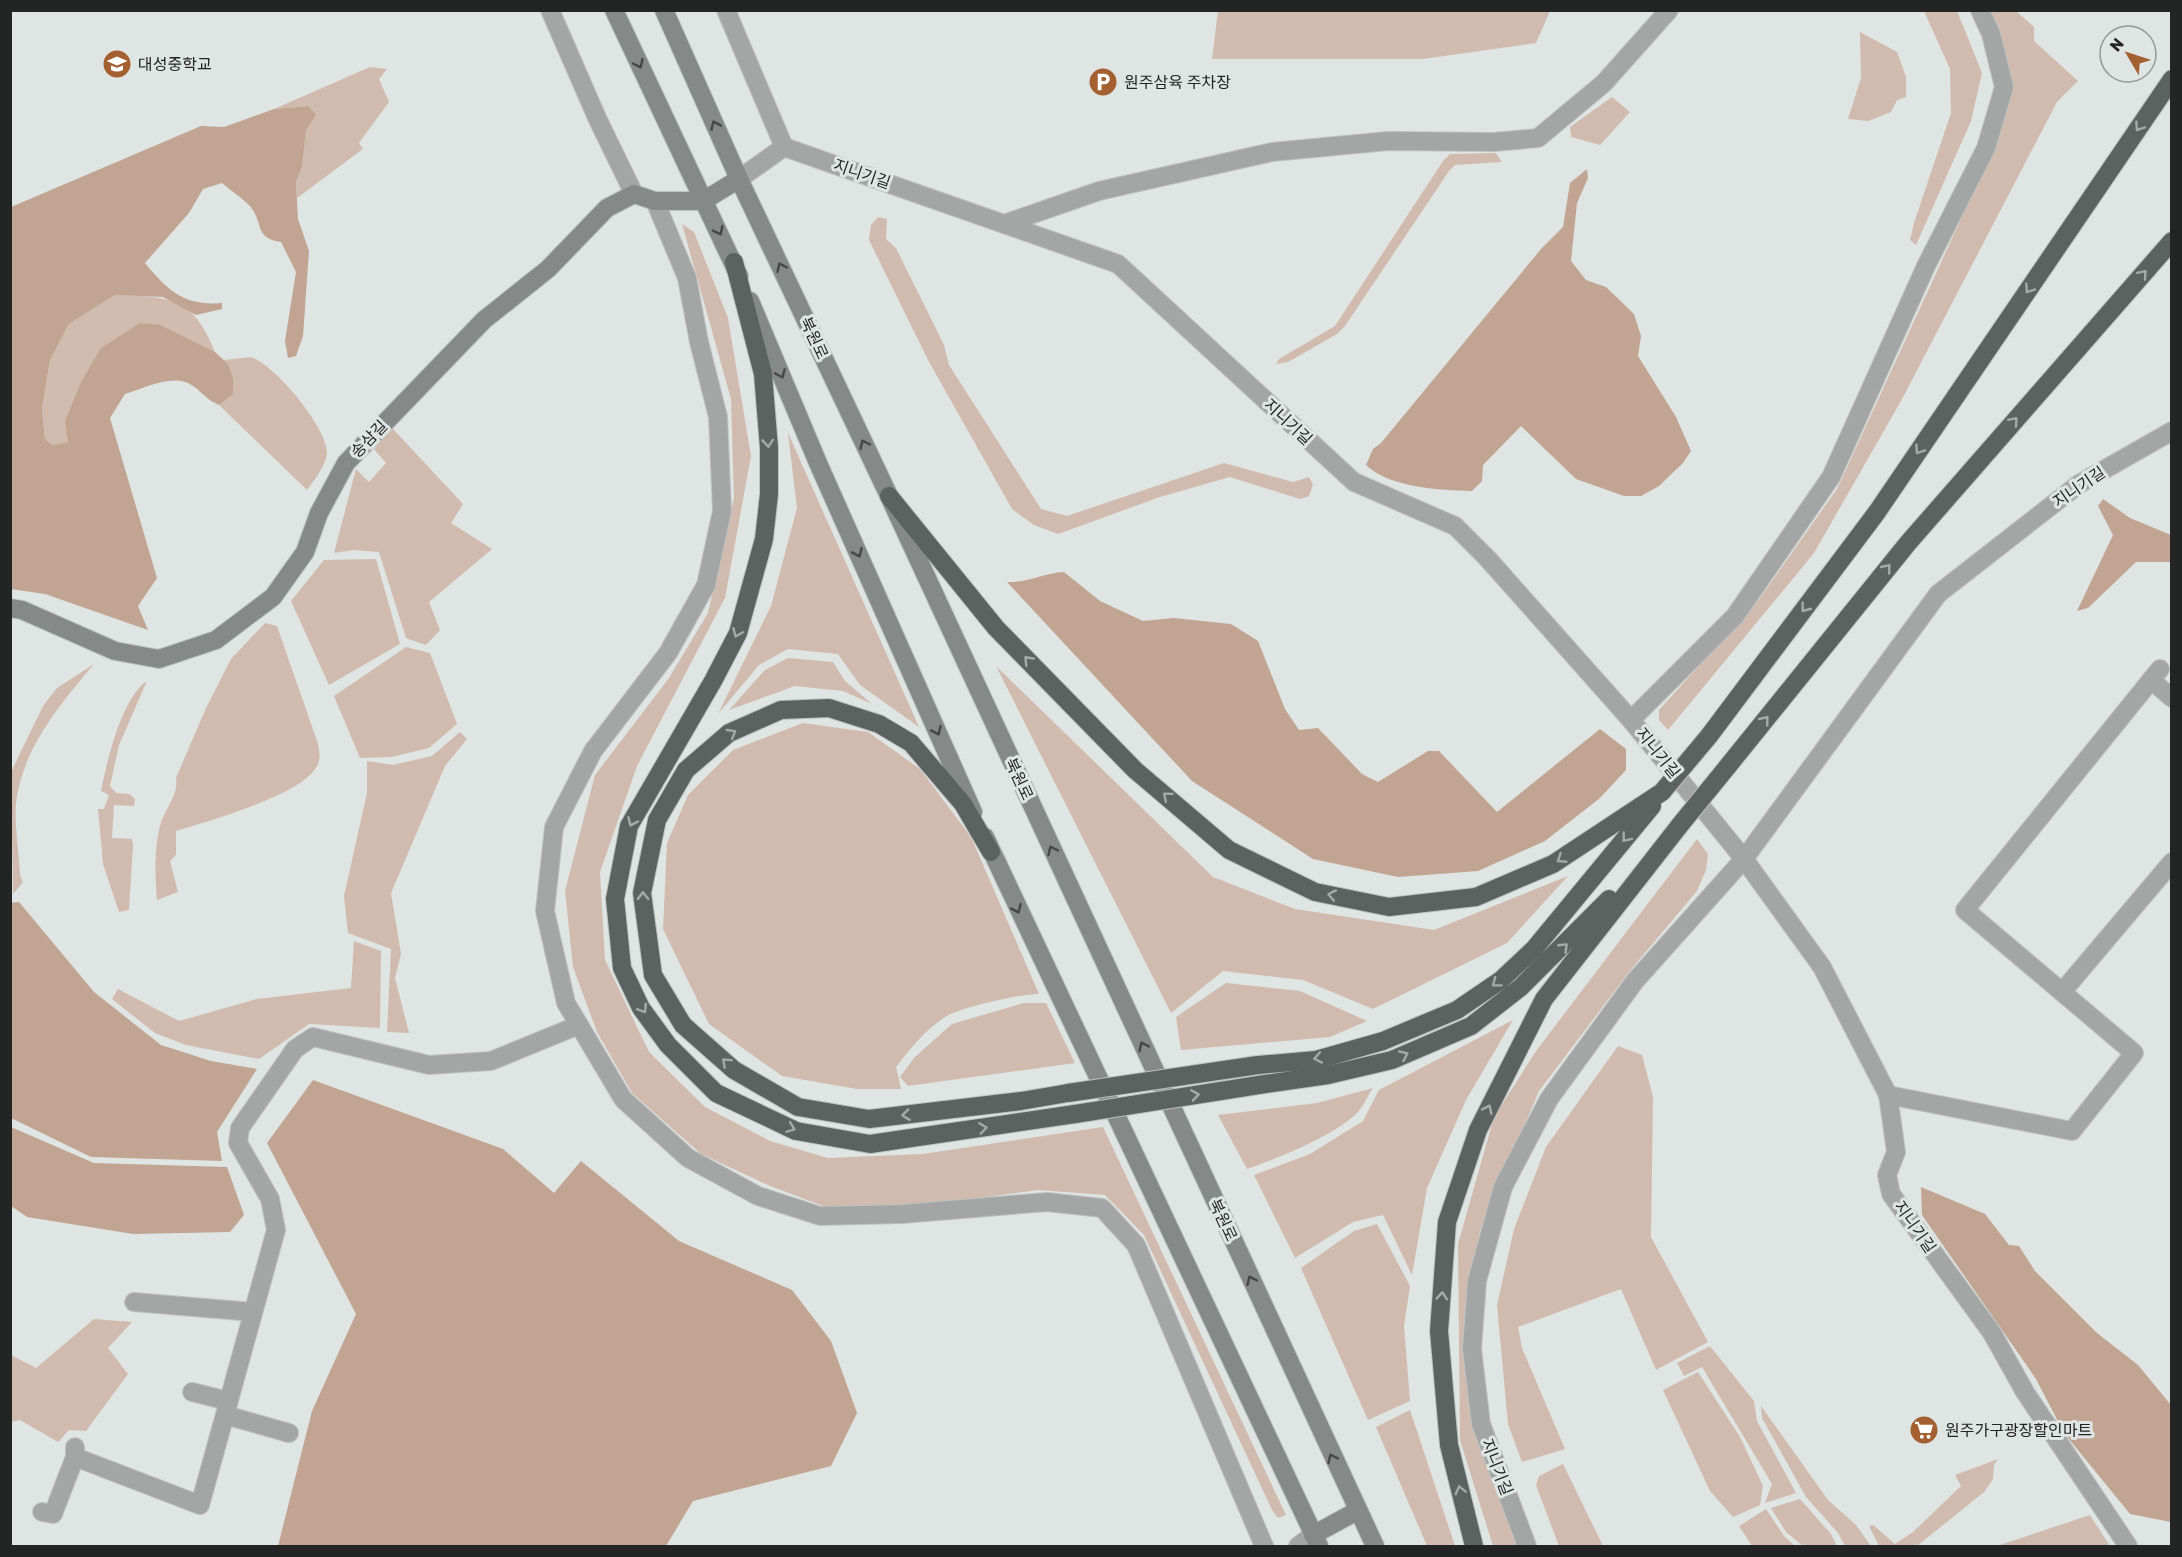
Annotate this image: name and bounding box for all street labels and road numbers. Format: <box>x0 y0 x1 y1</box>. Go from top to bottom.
street label: 지니기길 <box>831 155 893 193</box>
street label: 북원로 <box>796 314 832 362</box>
street label: 지니기길 <box>1260 395 1316 449</box>
street label: 송삼길 <box>347 417 391 461</box>
street label: 지니기길 <box>2049 463 2109 511</box>
street label: 지니기길 <box>1632 724 1684 782</box>
street label: 북원로 <box>1001 755 1037 803</box>
street label: 북원로 <box>1205 1196 1241 1244</box>
street label: 지니기길 <box>1890 1197 1940 1257</box>
street label: 지니기길 <box>1478 1436 1516 1498</box>

